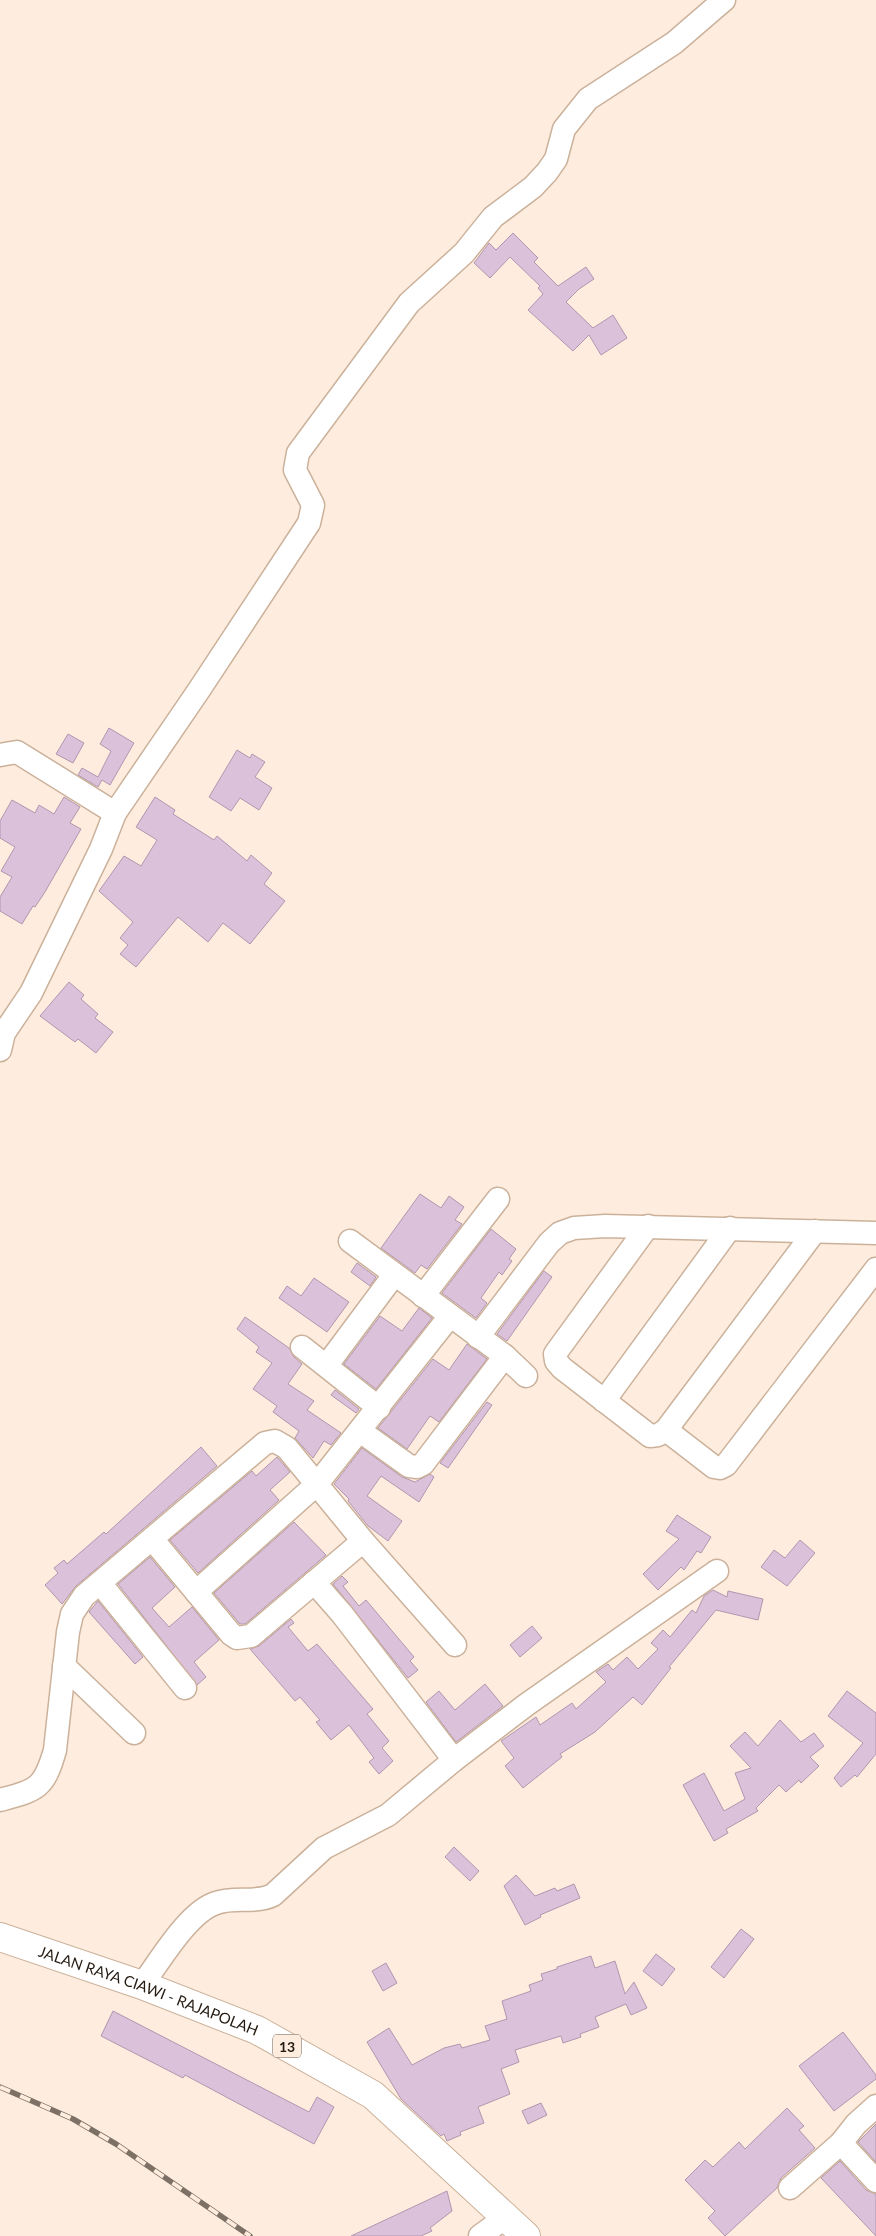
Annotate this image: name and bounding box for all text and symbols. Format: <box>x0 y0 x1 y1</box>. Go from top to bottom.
street label: JALAN RAYA CIAWI - RAJAPOLAH <box>36 1942 261 2039</box>
road number: 13 <box>273 2034 301 2058</box>

